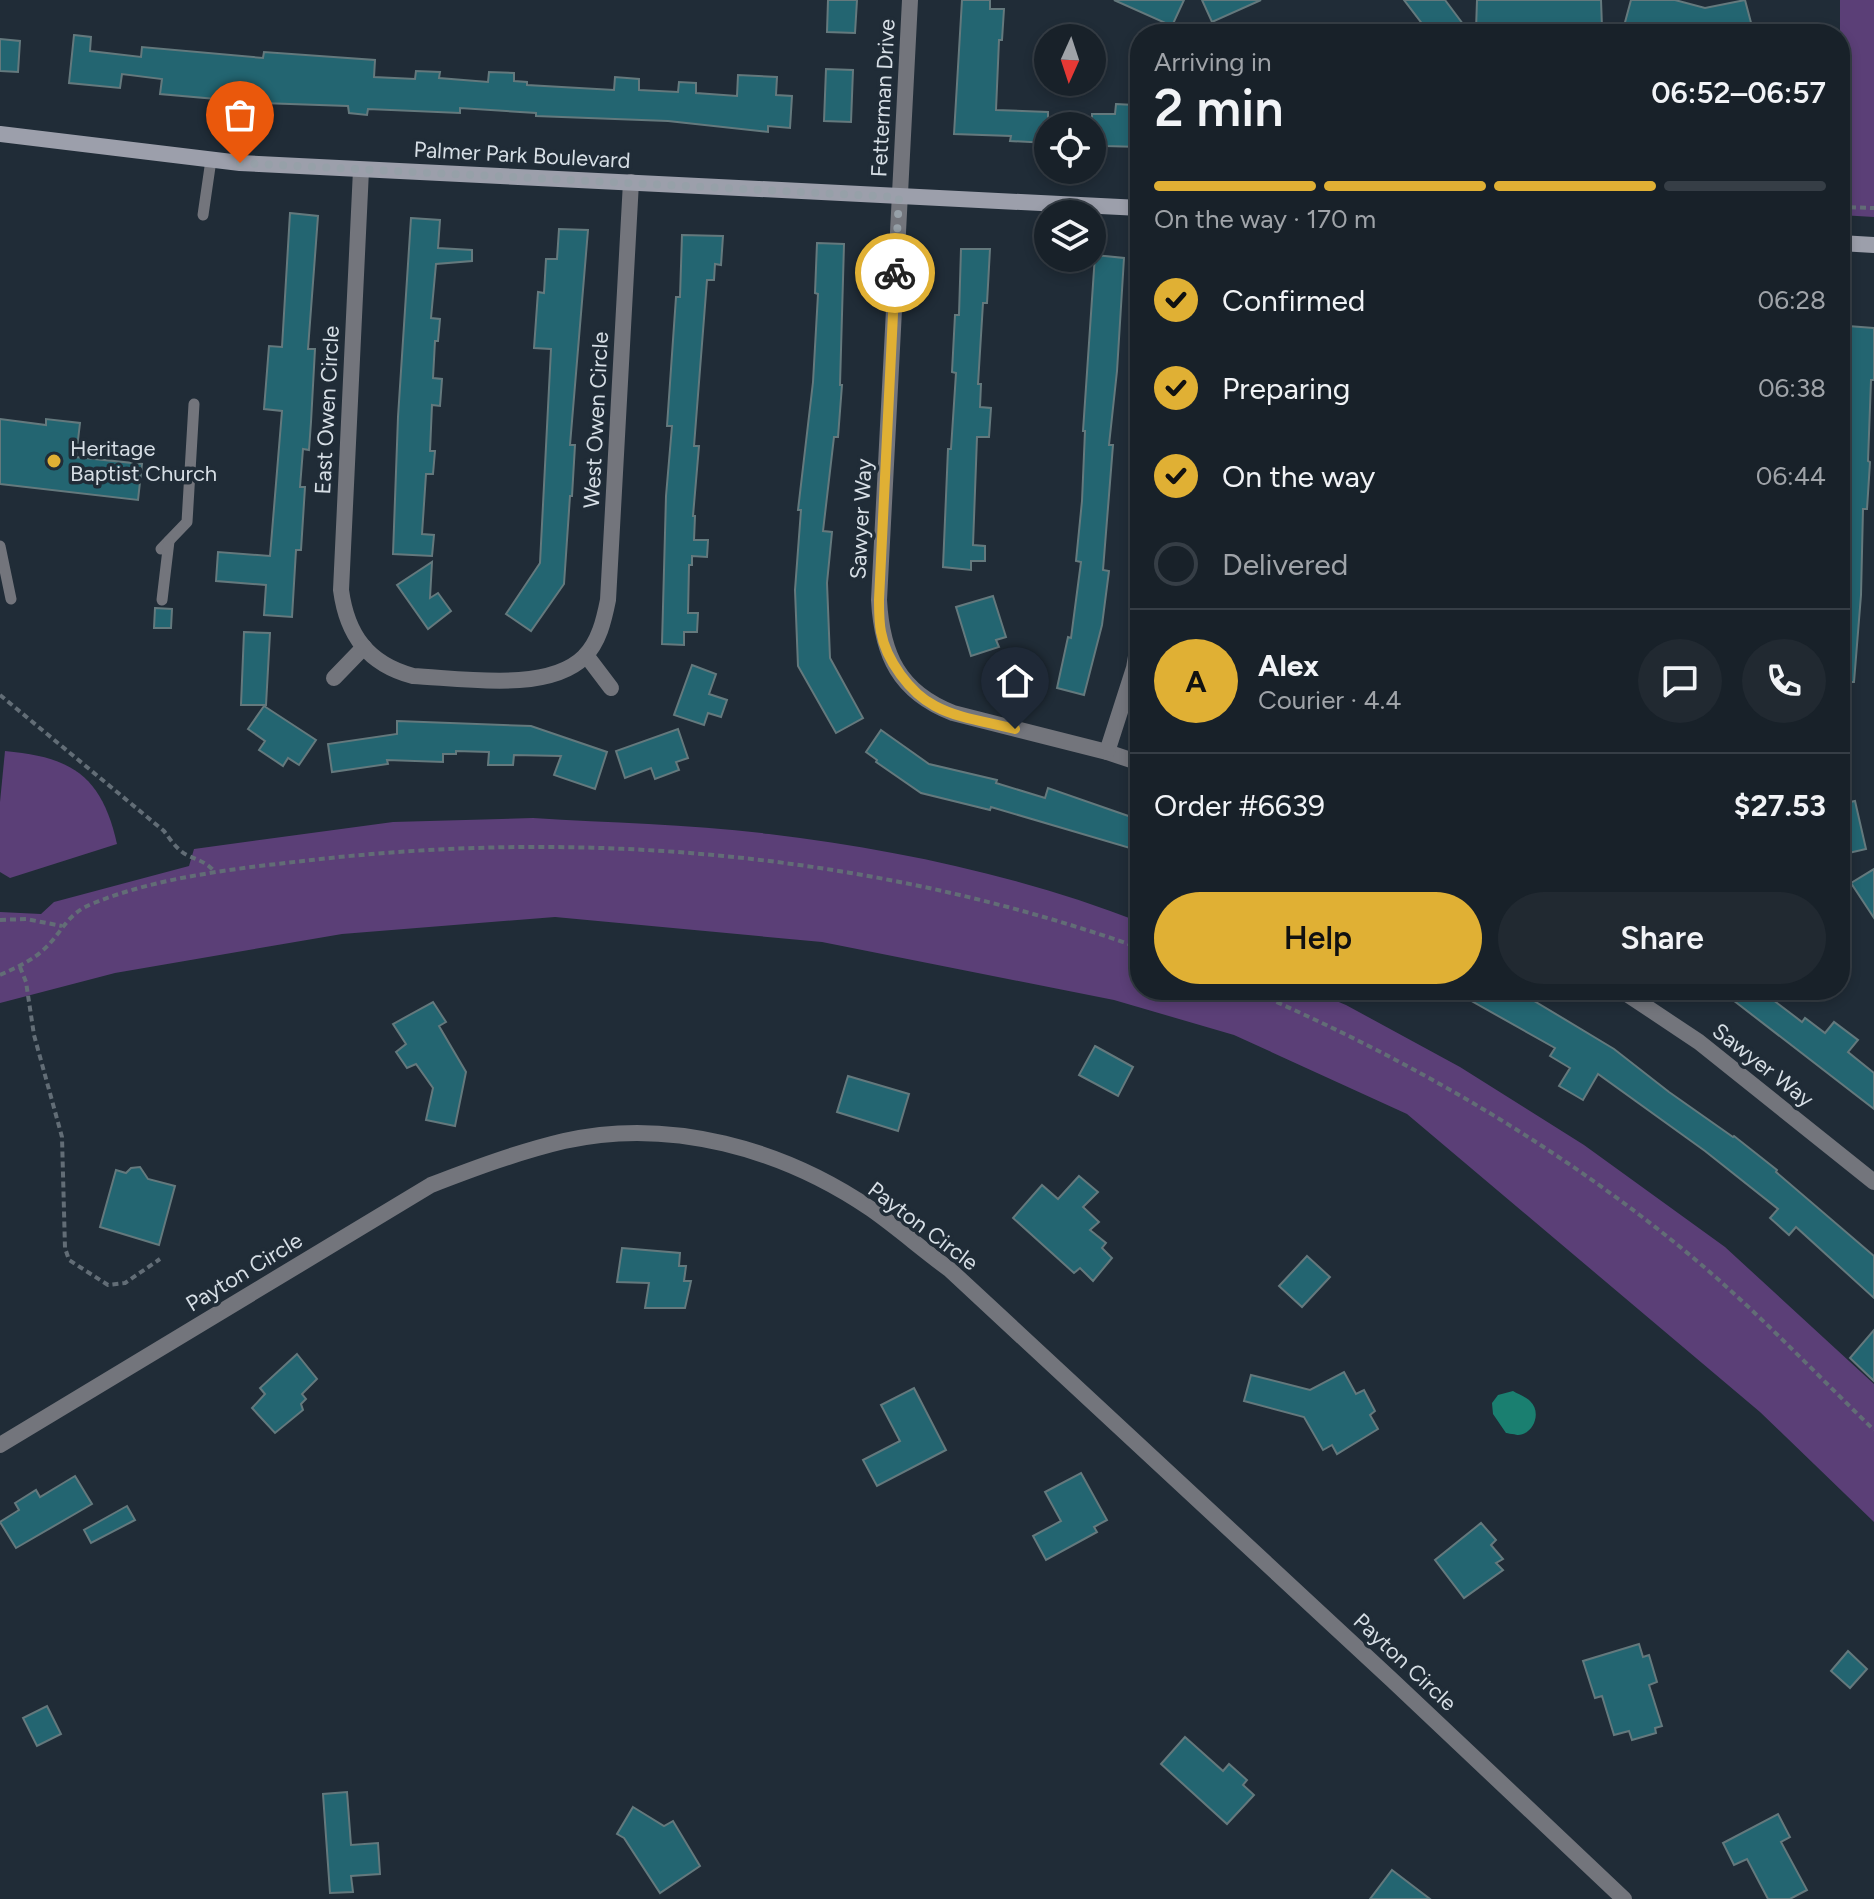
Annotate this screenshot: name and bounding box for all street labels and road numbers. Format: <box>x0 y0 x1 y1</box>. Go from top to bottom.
street label: Fetterman Drive <box>865 18 901 178</box>
street label: Palmer Park Boulevard <box>413 136 631 174</box>
street label: East Owen Circle <box>309 325 345 495</box>
street label: West Owen Circle <box>578 331 614 509</box>
street label: Sawyer Way <box>844 458 878 580</box>
street label: Sawyer Way <box>1707 1017 1819 1113</box>
street label: Payton Circle <box>863 1176 983 1276</box>
street label: Payton Circle <box>181 1227 307 1317</box>
street label: Payton Circle <box>1348 1607 1462 1717</box>

